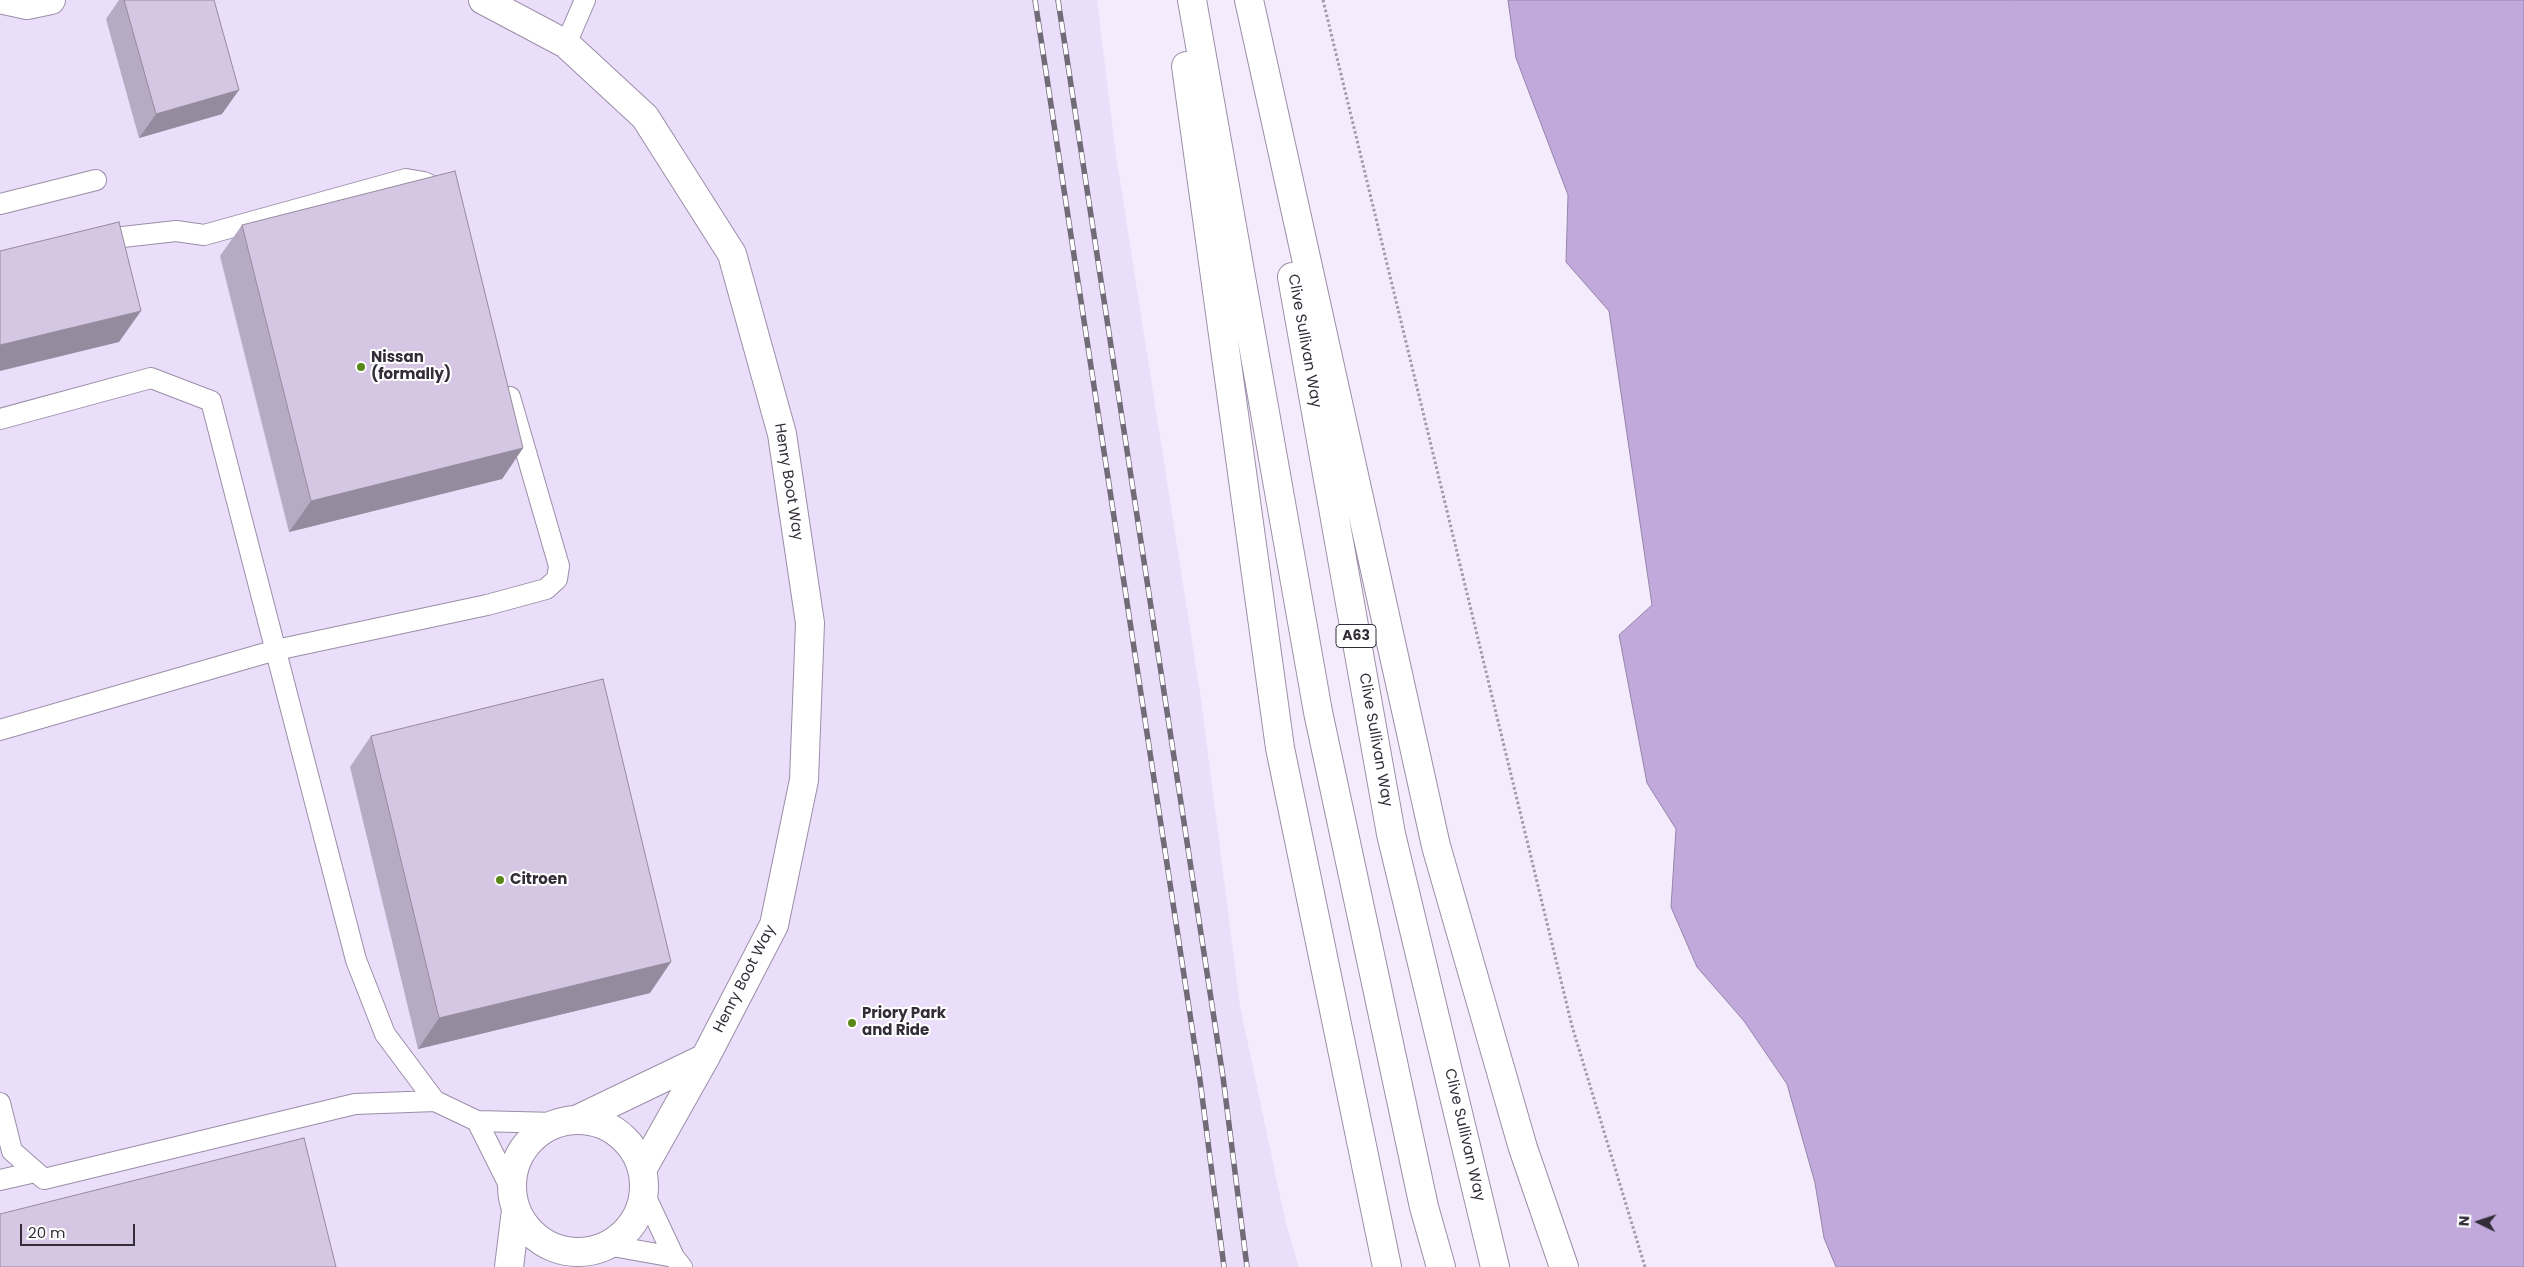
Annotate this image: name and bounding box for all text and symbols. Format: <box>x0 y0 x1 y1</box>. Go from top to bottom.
street label: Clive Sullivan Way <box>1283 273 1325 409</box>
place label: Nissan (formally) <box>371 349 451 384</box>
marker: Nissan (formally) <box>355 361 367 373</box>
street label: Henry Boot Way <box>770 422 806 542</box>
road number: A63 <box>1336 624 1376 648</box>
street label: Clive Sullivan Way <box>1354 672 1396 808</box>
place label: Citroen <box>510 871 567 889</box>
marker: Citroen <box>494 874 506 886</box>
street label: Henry Boot Way <box>710 922 780 1036</box>
place label: Priory Park and Ride <box>862 1005 946 1040</box>
marker: Priory Park and Ride <box>846 1017 858 1029</box>
street label: Clive Sullivan Way <box>1440 1067 1488 1203</box>
north arrow <box>2454 1197 2504 1247</box>
scale bar <box>22 1214 138 1246</box>
text: N <box>2454 1215 2474 1227</box>
text: 20 m <box>28 1222 66 1243</box>

